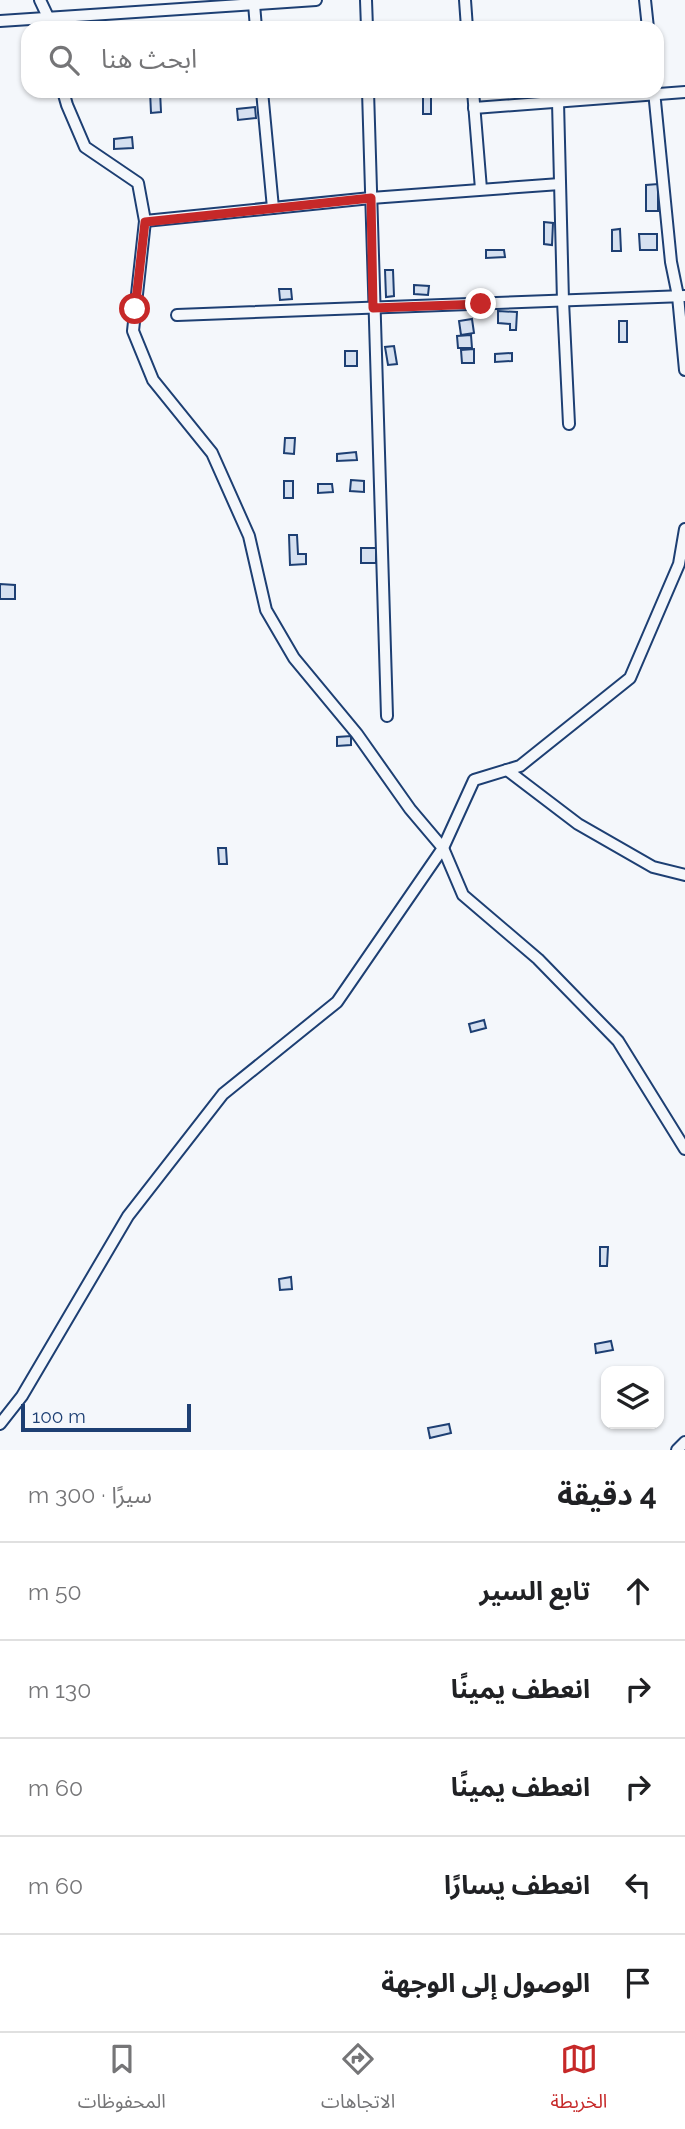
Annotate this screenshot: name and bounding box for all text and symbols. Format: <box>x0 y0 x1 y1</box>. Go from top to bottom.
search box <box>21 21 664 98</box>
icon: search <box>45 41 83 79</box>
text: ابحث هنا <box>101 44 197 74</box>
route end <box>465 288 496 319</box>
route start <box>119 293 150 324</box>
map controls <box>601 1366 664 1429</box>
button: layers <box>601 1366 664 1429</box>
scale bar <box>21 1401 191 1433</box>
text: 100 m <box>32 1405 86 1427</box>
text: 4 دقيقة <box>557 1477 657 1512</box>
text: سيرًا · 300 m <box>28 1481 152 1508</box>
icon: ahead <box>619 1572 657 1610</box>
text: تابع السير <box>479 1576 590 1606</box>
text: 50 m <box>28 1578 82 1605</box>
icon: right <box>619 1670 657 1708</box>
text: انعطف يمينًا <box>451 1674 590 1704</box>
text: 130 m <box>28 1676 91 1703</box>
icon: right <box>619 1768 657 1806</box>
text: انعطف يمينًا <box>451 1772 590 1802</box>
text: 60 m <box>28 1774 83 1801</box>
icon: left <box>619 1866 657 1904</box>
text: انعطف يسارًا <box>444 1870 590 1900</box>
text: 60 m <box>28 1872 83 1899</box>
icon: arrive <box>619 1964 657 2002</box>
text: الوصول إلى الوجهة <box>381 1968 590 1998</box>
tab: المحفوظات <box>78 2040 166 2122</box>
tab: الاتجاهات <box>321 2040 395 2122</box>
tab: الخريطة <box>550 2040 607 2122</box>

